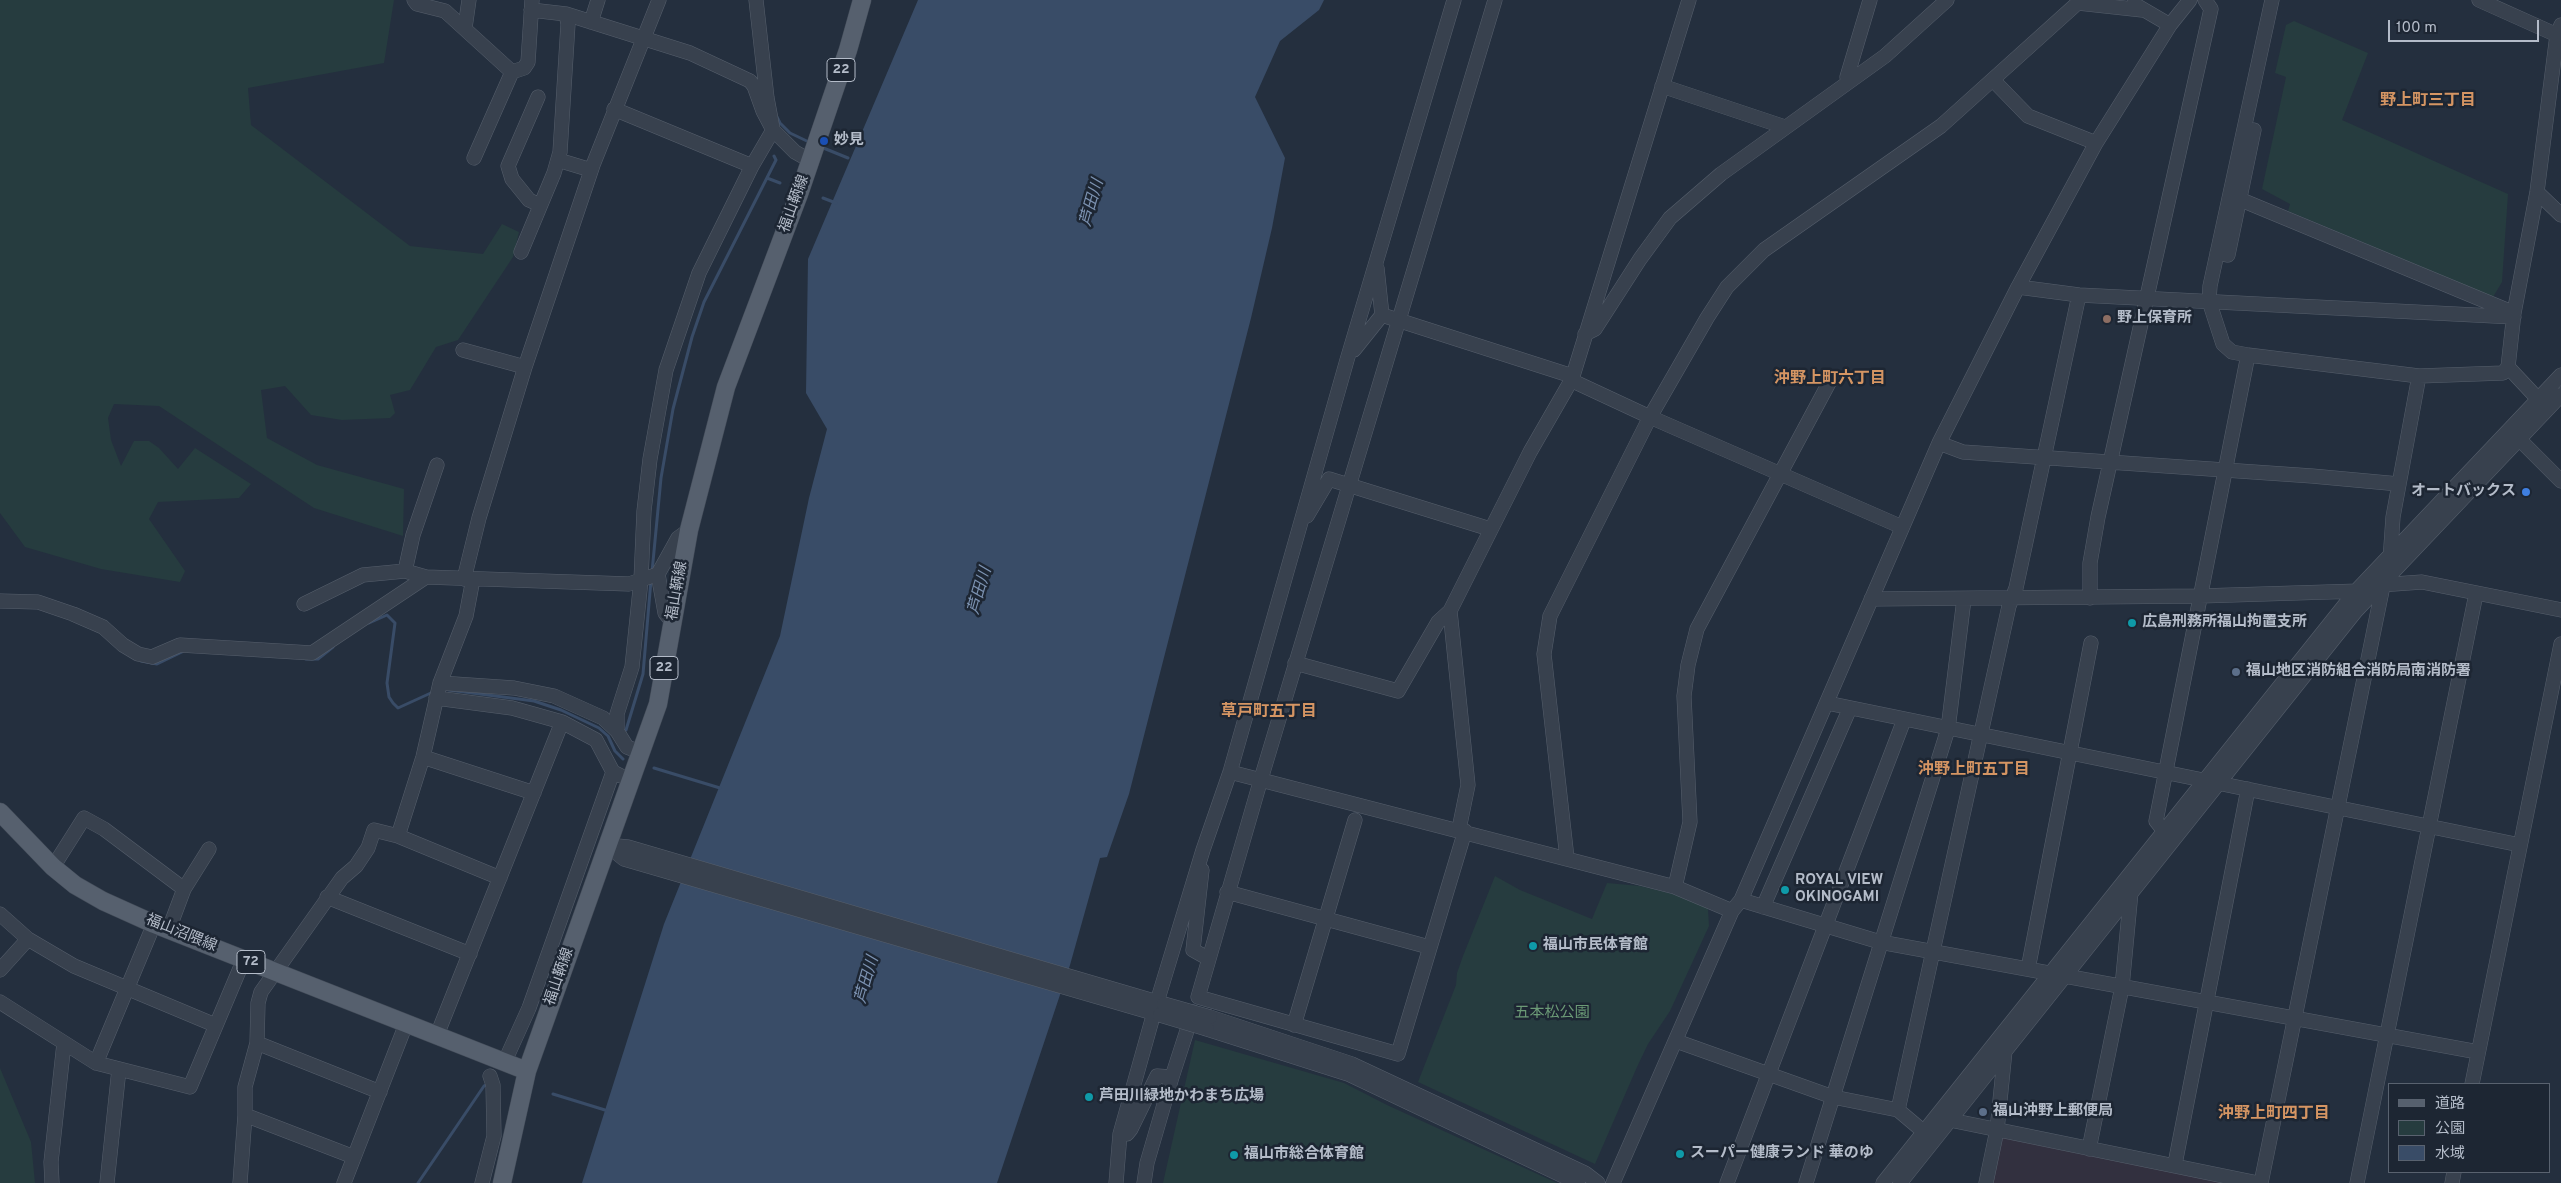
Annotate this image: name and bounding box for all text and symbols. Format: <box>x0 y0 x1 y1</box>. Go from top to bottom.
scale bar <box>2391 10 2542 42</box>
text: 100 m <box>2396 19 2437 38</box>
road number: 22 <box>827 58 855 82</box>
district label: 野上町三丁目 <box>2380 92 2476 112</box>
place label: 妙見 <box>834 132 864 150</box>
marker: 妙見 <box>818 135 830 147</box>
street label: 福山鞆線 <box>776 173 814 235</box>
water label: 芦田川 <box>1077 177 1109 229</box>
place label: 野上保育所 <box>2117 310 2192 328</box>
marker: 野上保育所 <box>2101 313 2113 325</box>
district label: 沖野上町六丁目 <box>1774 370 1886 390</box>
place label: オートバックス <box>2411 483 2516 501</box>
marker: オートバックス <box>2520 486 2532 498</box>
street label: 福山鞆線 <box>664 560 692 622</box>
water label: 芦田川 <box>965 565 997 617</box>
place label: 広島刑務所福山拘置支所 <box>2142 614 2307 632</box>
marker: 広島刑務所福山拘置支所 <box>2126 617 2138 629</box>
road number: 22 <box>650 656 678 680</box>
place label: 福山地区消防組合消防局南消防署 <box>2246 663 2471 681</box>
marker: 福山地区消防組合消防局南消防署 <box>2230 666 2242 678</box>
district label: 草戸町五丁目 <box>1221 703 1317 723</box>
district label: 沖野上町五丁目 <box>1918 761 2030 781</box>
place label: ROYAL VIEW OKINOGAMI <box>1795 872 1883 907</box>
marker: ROYAL VIEW OKINOGAMI <box>1779 884 1791 896</box>
street label: 福山沼隈線 <box>143 912 219 956</box>
place label: 福山市民体育館 <box>1543 937 1648 955</box>
marker: 福山市民体育館 <box>1527 940 1539 952</box>
street label: 福山鞆線 <box>542 946 578 1008</box>
road number: 72 <box>237 950 265 974</box>
water label: 芦田川 <box>852 954 884 1006</box>
park label: 五本松公園 <box>1515 1005 1589 1023</box>
legend <box>2388 1083 2551 1173</box>
place label: 芦田川緑地かわまち広場 <box>1099 1088 1264 1106</box>
marker: 芦田川緑地かわまち広場 <box>1083 1091 1095 1103</box>
text: 道路 <box>2435 1095 2465 1114</box>
place label: 福山沖野上郵便局 <box>1993 1103 2113 1121</box>
district label: 沖野上町四丁目 <box>2218 1105 2330 1125</box>
marker: 福山沖野上郵便局 <box>1977 1106 1989 1118</box>
text: 公園 <box>2435 1120 2465 1139</box>
place label: スーパー健康ランド 華のゆ <box>1690 1145 1874 1163</box>
text: 水域 <box>2435 1145 2465 1164</box>
place label: 福山市総合体育館 <box>1244 1146 1364 1164</box>
marker: スーパー健康ランド 華のゆ <box>1674 1148 1686 1160</box>
marker: 福山市総合体育館 <box>1228 1149 1240 1161</box>

